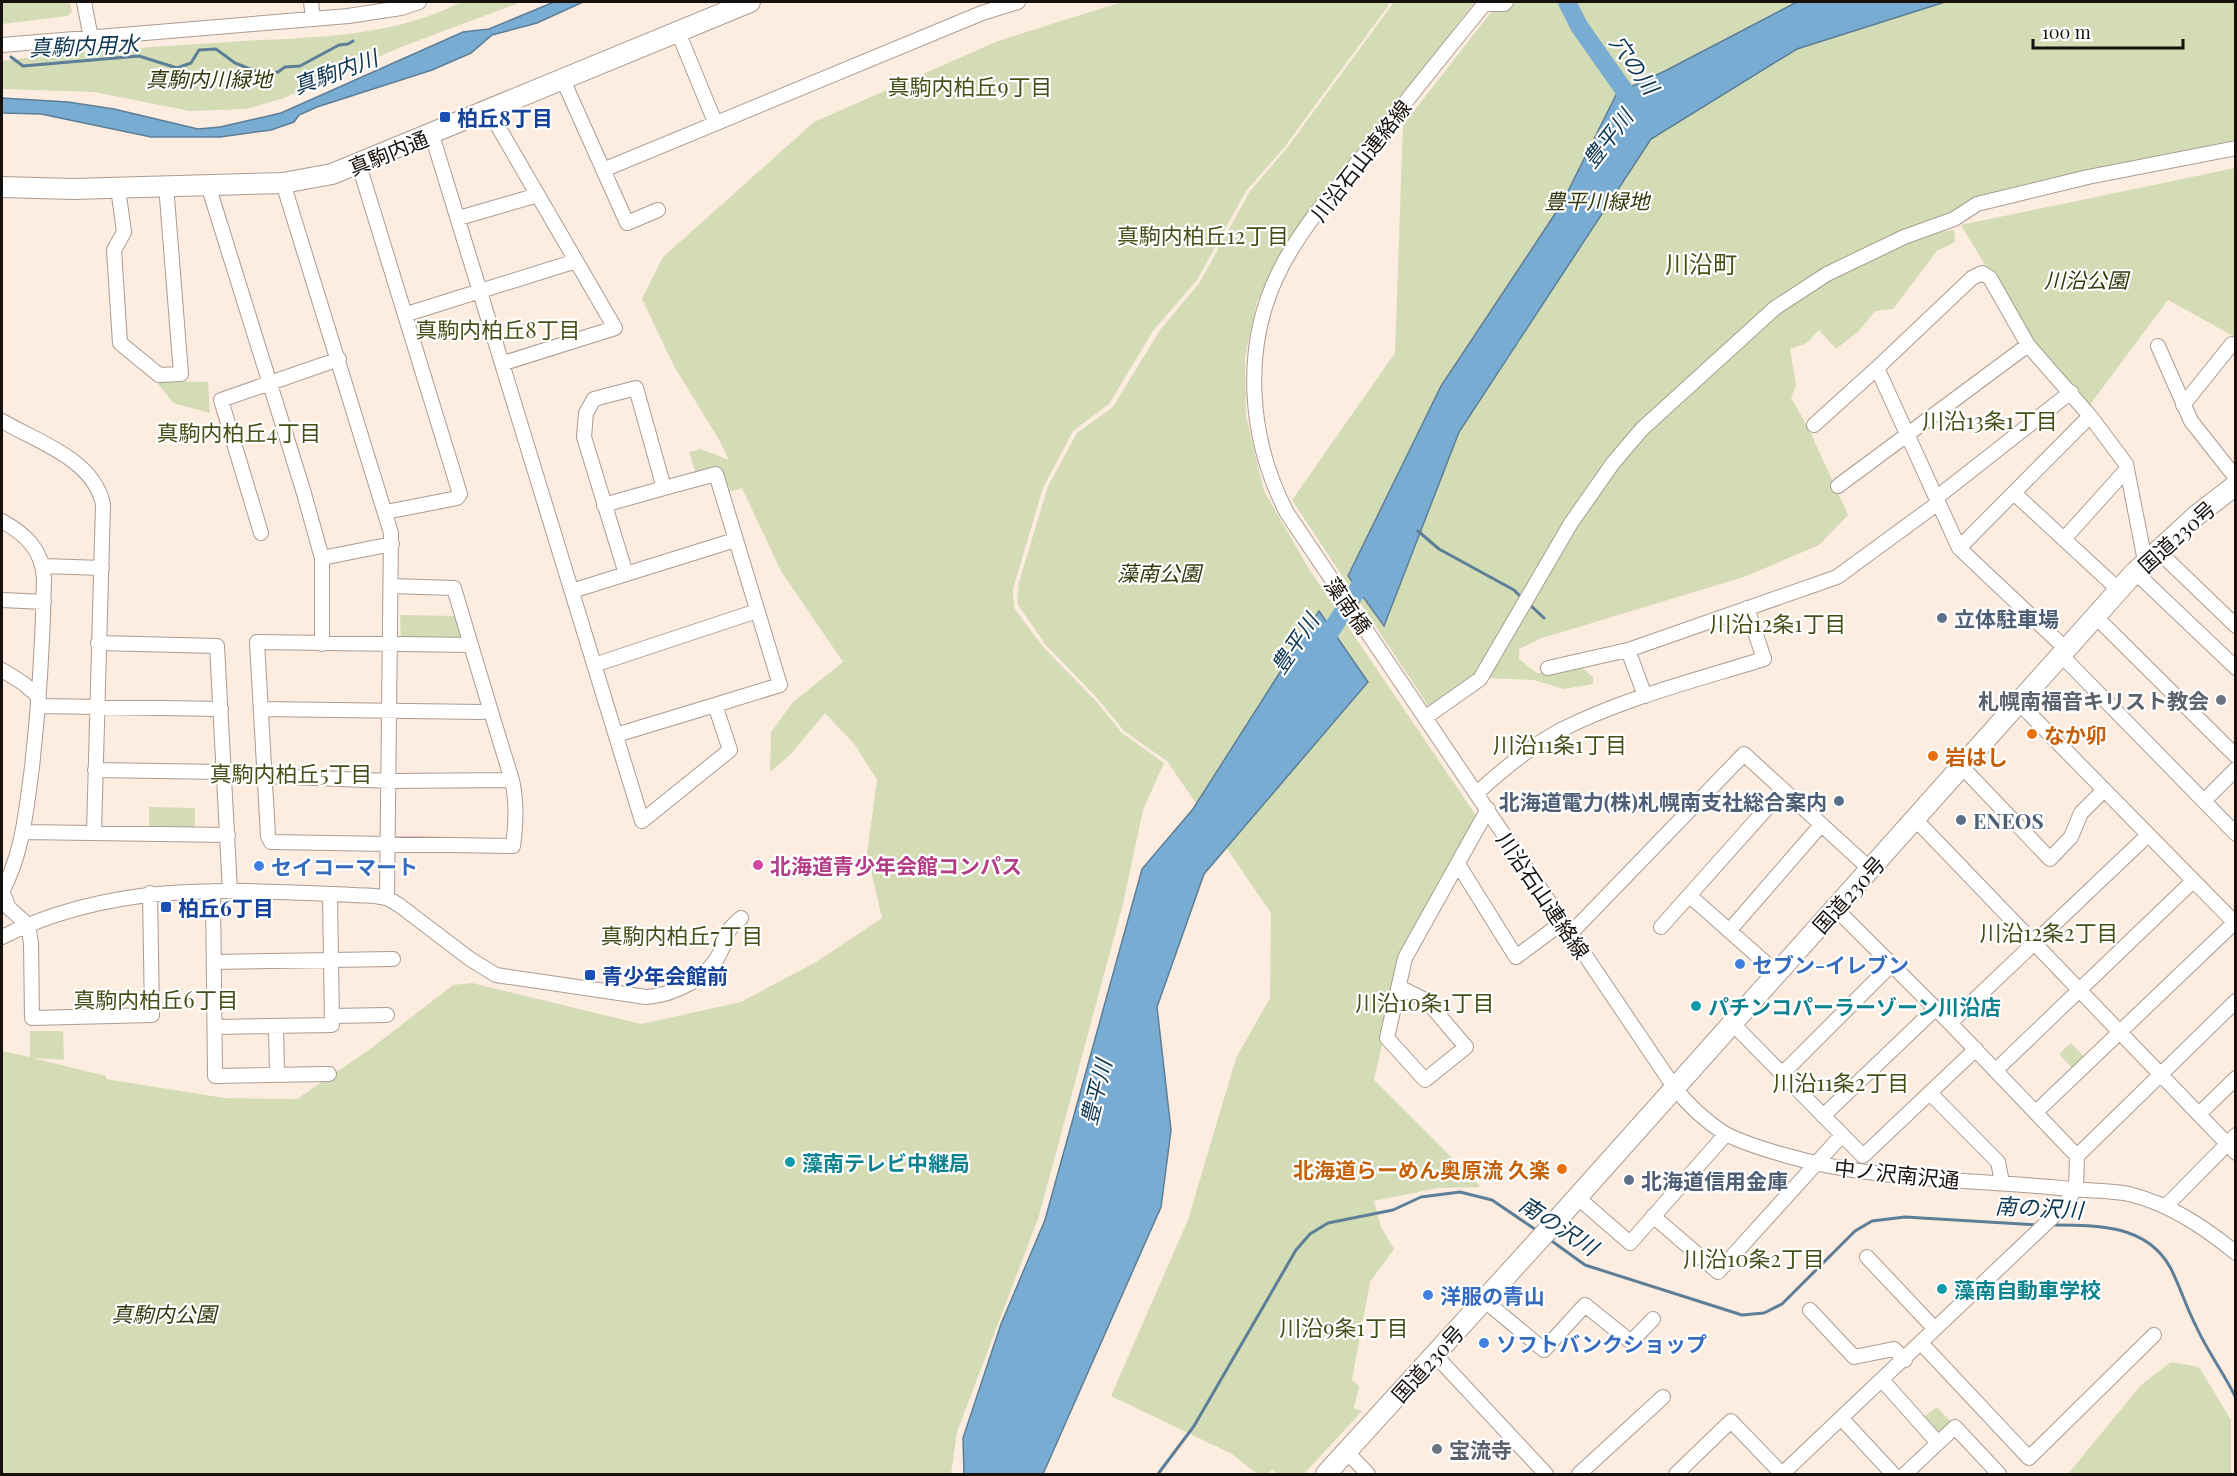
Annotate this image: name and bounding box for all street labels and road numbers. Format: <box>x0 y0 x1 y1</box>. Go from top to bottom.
street label: 川沿石山連絡線 <box>1304 93 1416 227</box>
street label: 真駒内通 <box>344 123 432 181</box>
street label: 国道230号 <box>2131 494 2221 578</box>
street label: 藻南橋 <box>1319 571 1379 639</box>
street label: 川沿石山連絡線 <box>1491 826 1597 964</box>
street label: 国道230号 <box>1806 849 1890 939</box>
street label: 中ノ沢南沢通 <box>1833 1152 1961 1194</box>
street label: 国道230号 <box>1385 1318 1469 1408</box>

